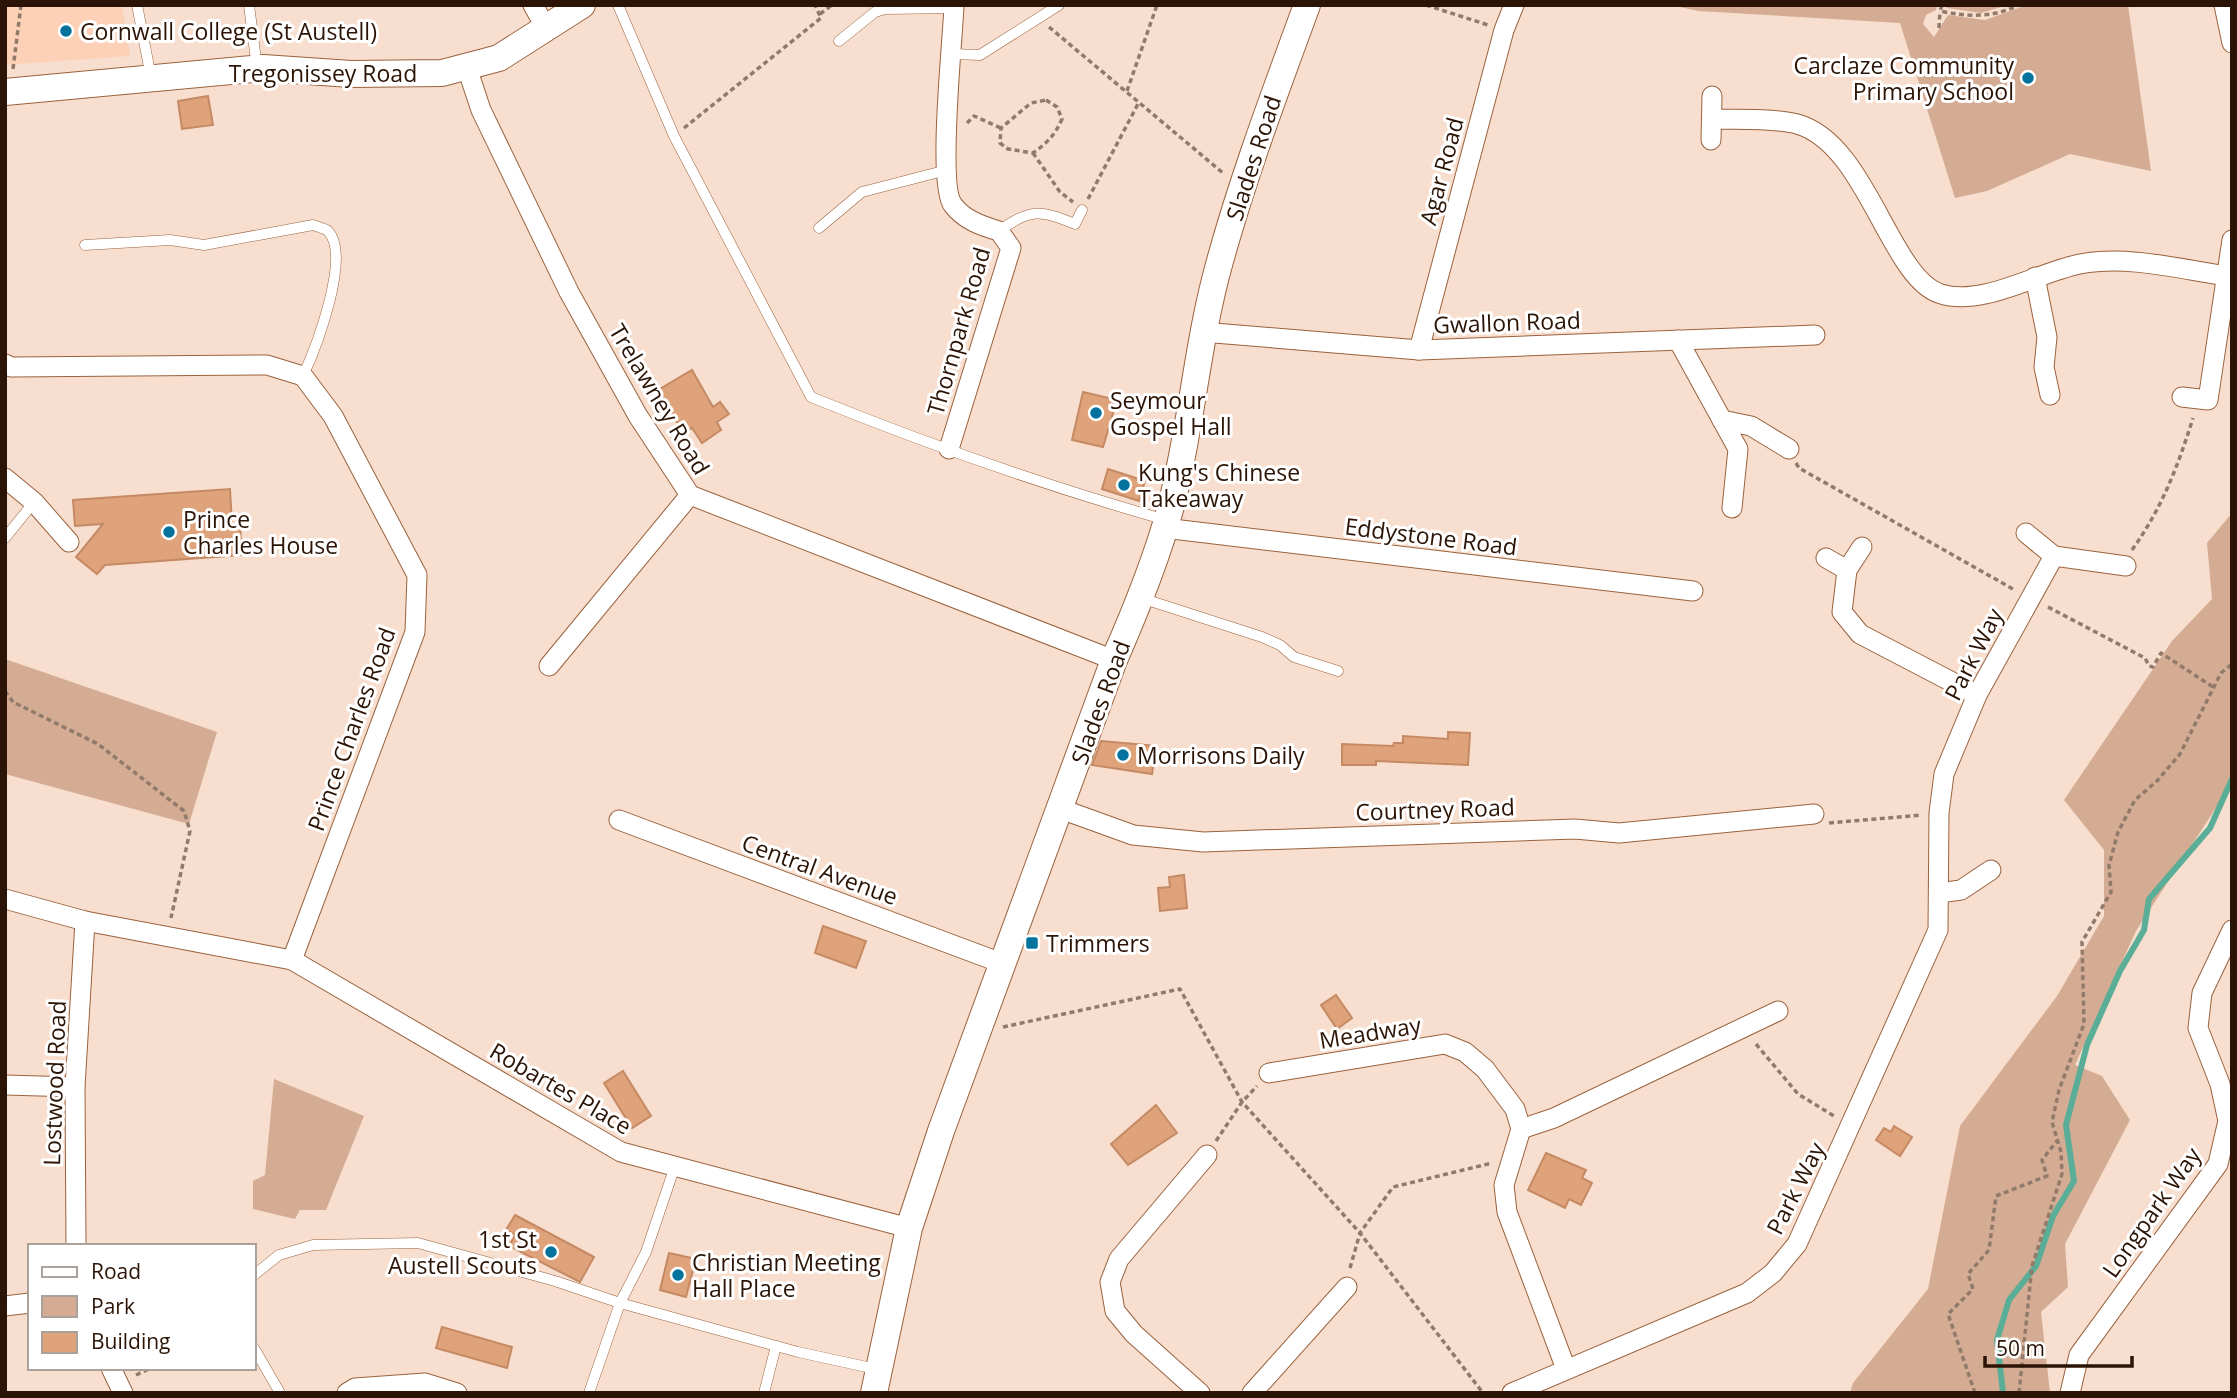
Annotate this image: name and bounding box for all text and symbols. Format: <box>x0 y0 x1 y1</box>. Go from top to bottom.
place label: Cornwall College (St Austell) <box>80 15 377 47</box>
marker: Cornwall College (St Austell) <box>58 23 74 39</box>
place label: Carclaze Community Primary School <box>1793 49 2014 107</box>
street label: Tregonissey Road <box>229 57 417 89</box>
marker: Carclaze Community Primary School <box>2020 70 2036 86</box>
street label: Slades Road <box>1218 91 1288 225</box>
street label: Agar Road <box>1411 114 1471 228</box>
street label: Thornpark Road <box>919 243 997 419</box>
street label: Gwallon Road <box>1433 303 1581 341</box>
street label: Trelawney Road <box>602 318 718 480</box>
place label: Seymour Gospel Hall <box>1110 384 1232 442</box>
marker: Seymour Gospel Hall <box>1088 405 1104 421</box>
place label: Kung's Chinese Takeaway <box>1138 456 1300 514</box>
marker: Kung's Chinese Takeaway <box>1116 477 1132 493</box>
place label: Prince Charles House <box>183 503 338 561</box>
street label: Eddystone Road <box>1343 510 1519 562</box>
marker: Prince Charles House <box>161 524 177 540</box>
street label: Park Way <box>1936 602 2010 706</box>
street label: Prince Charles Road <box>299 623 403 835</box>
street label: Slades Road <box>1063 635 1137 769</box>
place label: Morrisons Daily <box>1137 739 1305 771</box>
marker: Morrisons Daily <box>1115 747 1131 763</box>
street label: Courtney Road <box>1355 790 1515 828</box>
street label: Central Avenue <box>738 826 902 912</box>
place label: Trimmers <box>1046 927 1150 959</box>
marker: Trimmers <box>1024 935 1040 951</box>
street label: Lostwood Road <box>35 1000 73 1166</box>
street label: Meadway <box>1317 1008 1424 1056</box>
street label: Robartes Place <box>484 1034 638 1142</box>
street label: Park Way <box>1758 1136 1832 1240</box>
street label: Longpark Way <box>2094 1140 2208 1284</box>
place label: 1st St Austell Scouts <box>388 1223 537 1281</box>
legend <box>28 1244 256 1370</box>
marker: 1st St Austell Scouts <box>543 1244 559 1260</box>
place label: Christian Meeting Hall Place <box>692 1246 881 1304</box>
text: Road <box>91 1257 141 1285</box>
marker: Christian Meeting Hall Place <box>670 1267 686 1283</box>
text: Park <box>91 1292 135 1320</box>
scale bar <box>1985 1324 2132 1368</box>
text: Building <box>91 1327 170 1355</box>
text: 50 m <box>1996 1334 2045 1362</box>

